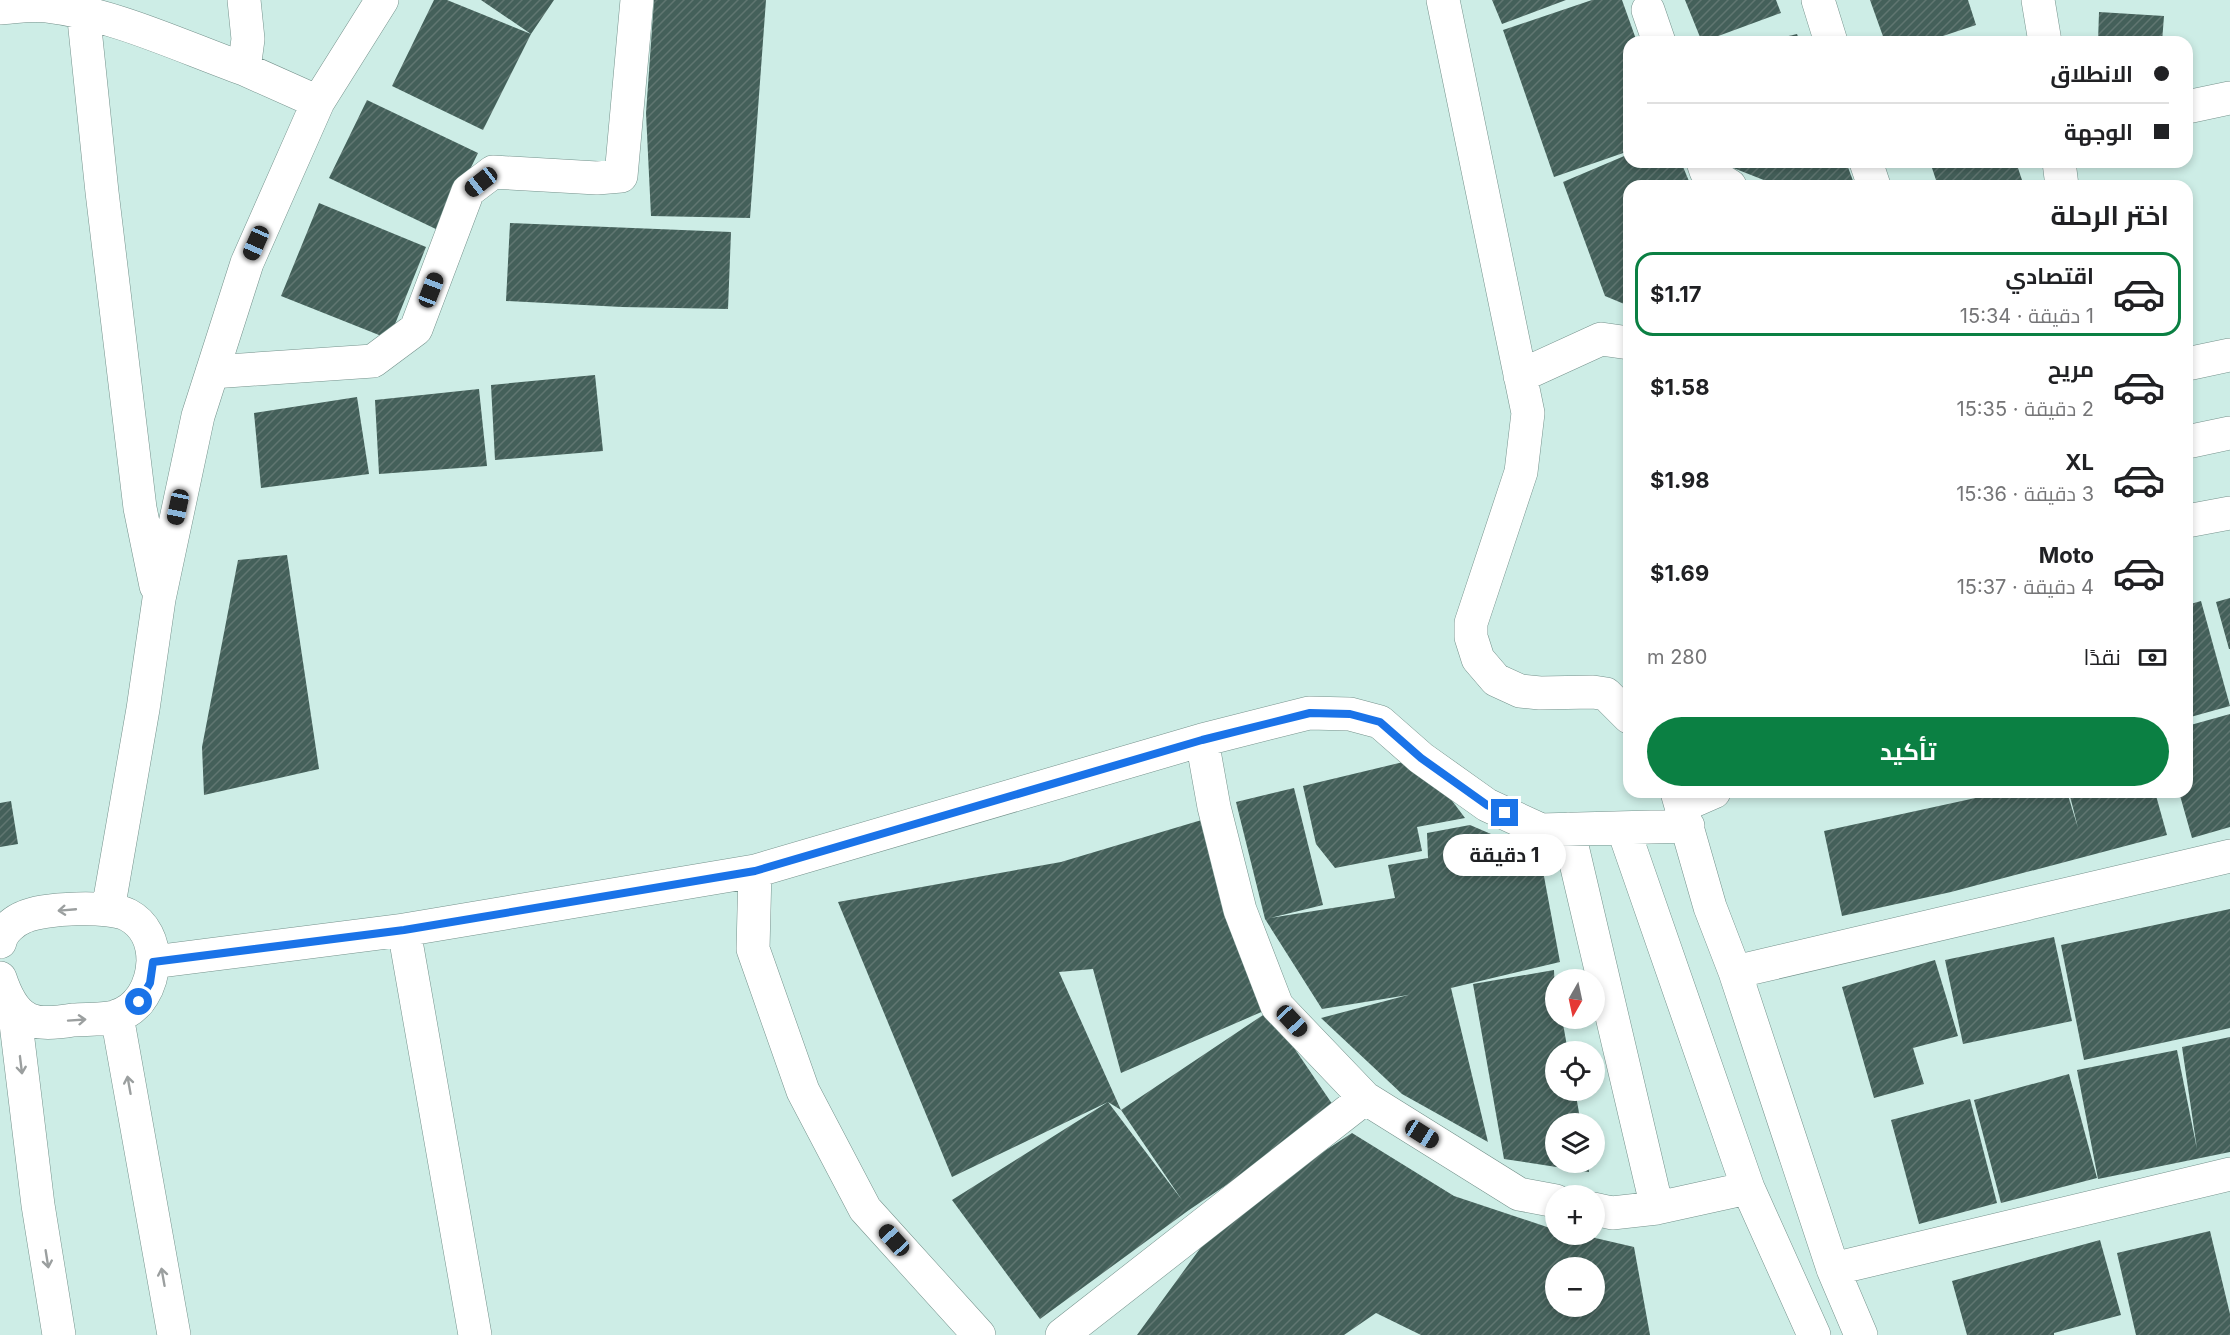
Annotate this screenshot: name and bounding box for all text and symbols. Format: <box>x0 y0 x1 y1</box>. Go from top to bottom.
text: الانطلاق <box>2050 61 2133 87</box>
text: الوجهة <box>2064 119 2133 145</box>
car <box>461 164 501 200</box>
text: اختر الرحلة <box>2050 199 2169 232</box>
car <box>240 223 272 263</box>
text: اقتصادي <box>2005 263 2094 289</box>
icon: car <box>2112 267 2166 321</box>
car <box>416 270 446 310</box>
text: $1.17 <box>1650 281 1702 307</box>
text: 1 دقيقة · 15:34 <box>1960 304 2094 328</box>
text: مريح <box>2048 356 2094 382</box>
icon: car <box>2112 360 2166 414</box>
text: $1.58 <box>1650 374 1709 400</box>
text: 2 دقيقة · 15:35 <box>1957 397 2094 421</box>
text: XL <box>2065 449 2094 475</box>
icon: car <box>2112 453 2166 507</box>
text: $1.98 <box>1650 467 1710 493</box>
text: 3 دقيقة · 15:36 <box>1956 482 2094 506</box>
car <box>165 488 191 526</box>
text: Moto <box>2039 542 2094 568</box>
icon: car <box>2112 546 2166 600</box>
text: $1.69 <box>1650 560 1709 586</box>
text: 4 دقيقة · 15:37 <box>1957 575 2094 599</box>
icon: cash <box>2136 641 2169 674</box>
text: نقدًا <box>2083 644 2121 670</box>
text: 280 m <box>1647 645 1707 669</box>
button: تأكيد <box>1647 717 2169 786</box>
route end <box>1491 799 1518 826</box>
callout: 1 دقيقة <box>1444 834 1567 876</box>
text: 1 دقيقة <box>1470 843 1539 867</box>
one-way arrow <box>58 905 78 916</box>
north arrow <box>1545 969 1605 1029</box>
map controls <box>1545 969 1605 1317</box>
route start <box>125 988 152 1015</box>
car <box>1273 1002 1311 1040</box>
one-way arrow <box>67 1014 87 1025</box>
button: locate <box>1545 1041 1605 1101</box>
one-way arrow <box>16 1055 27 1075</box>
one-way arrow <box>123 1076 134 1096</box>
button: layers <box>1545 1113 1605 1173</box>
car <box>1402 1117 1442 1151</box>
button: + <box>1545 1185 1605 1245</box>
car <box>875 1221 913 1259</box>
one-way arrow <box>41 1248 52 1268</box>
button: − <box>1545 1257 1605 1317</box>
one-way arrow <box>157 1268 168 1288</box>

